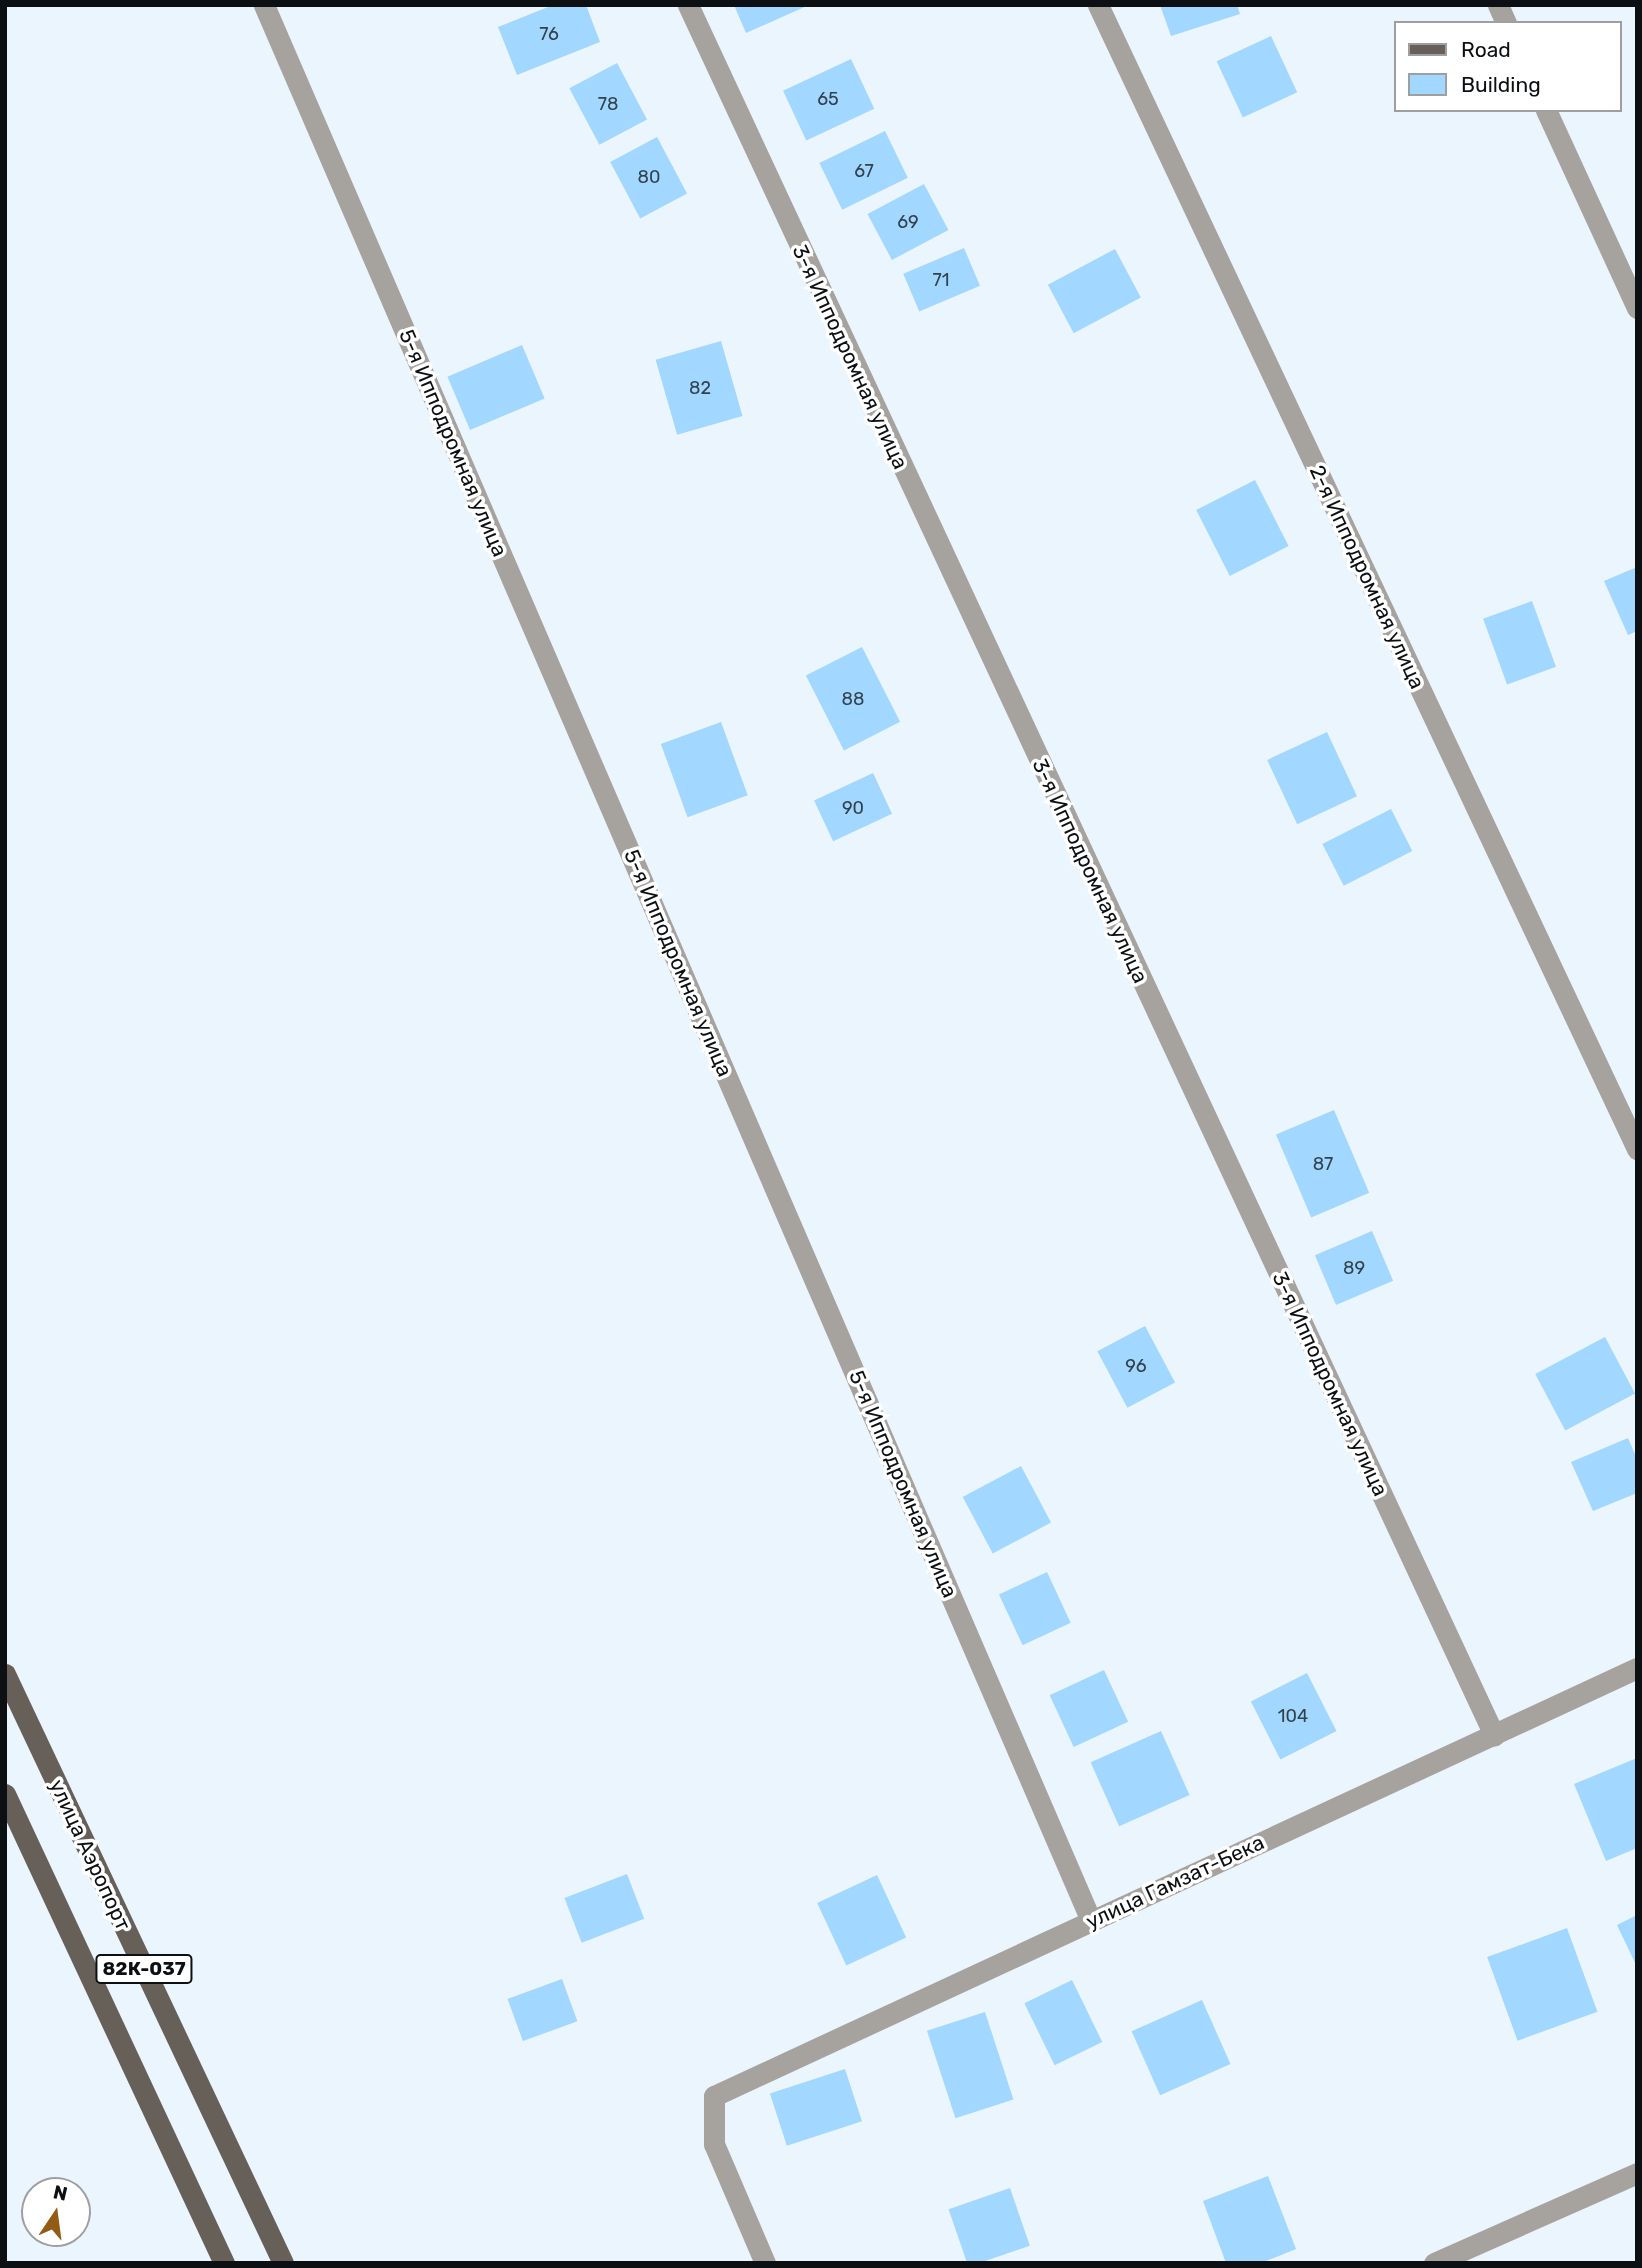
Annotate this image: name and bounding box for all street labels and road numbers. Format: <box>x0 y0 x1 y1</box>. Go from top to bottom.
street label: 3-я Ипподромная улица <box>787 241 913 473</box>
street label: 5-я Ипподромная улица <box>394 326 512 560</box>
street label: 2-я Ипподромная улица <box>1304 461 1430 693</box>
street label: 3-я Ипподромная улица <box>1027 755 1153 987</box>
street label: 5-я Ипподромная улица <box>619 846 737 1080</box>
street label: 3-я Ипподромная улица <box>1267 1268 1393 1500</box>
street label: 5-я Ипподромная улица <box>844 1367 962 1601</box>
street label: улица Аэропорт <box>44 1776 136 1934</box>
street label: улица Гамзат-Бека <box>1082 1830 1268 1934</box>
road number: 82К-037 <box>95 1954 193 1984</box>

